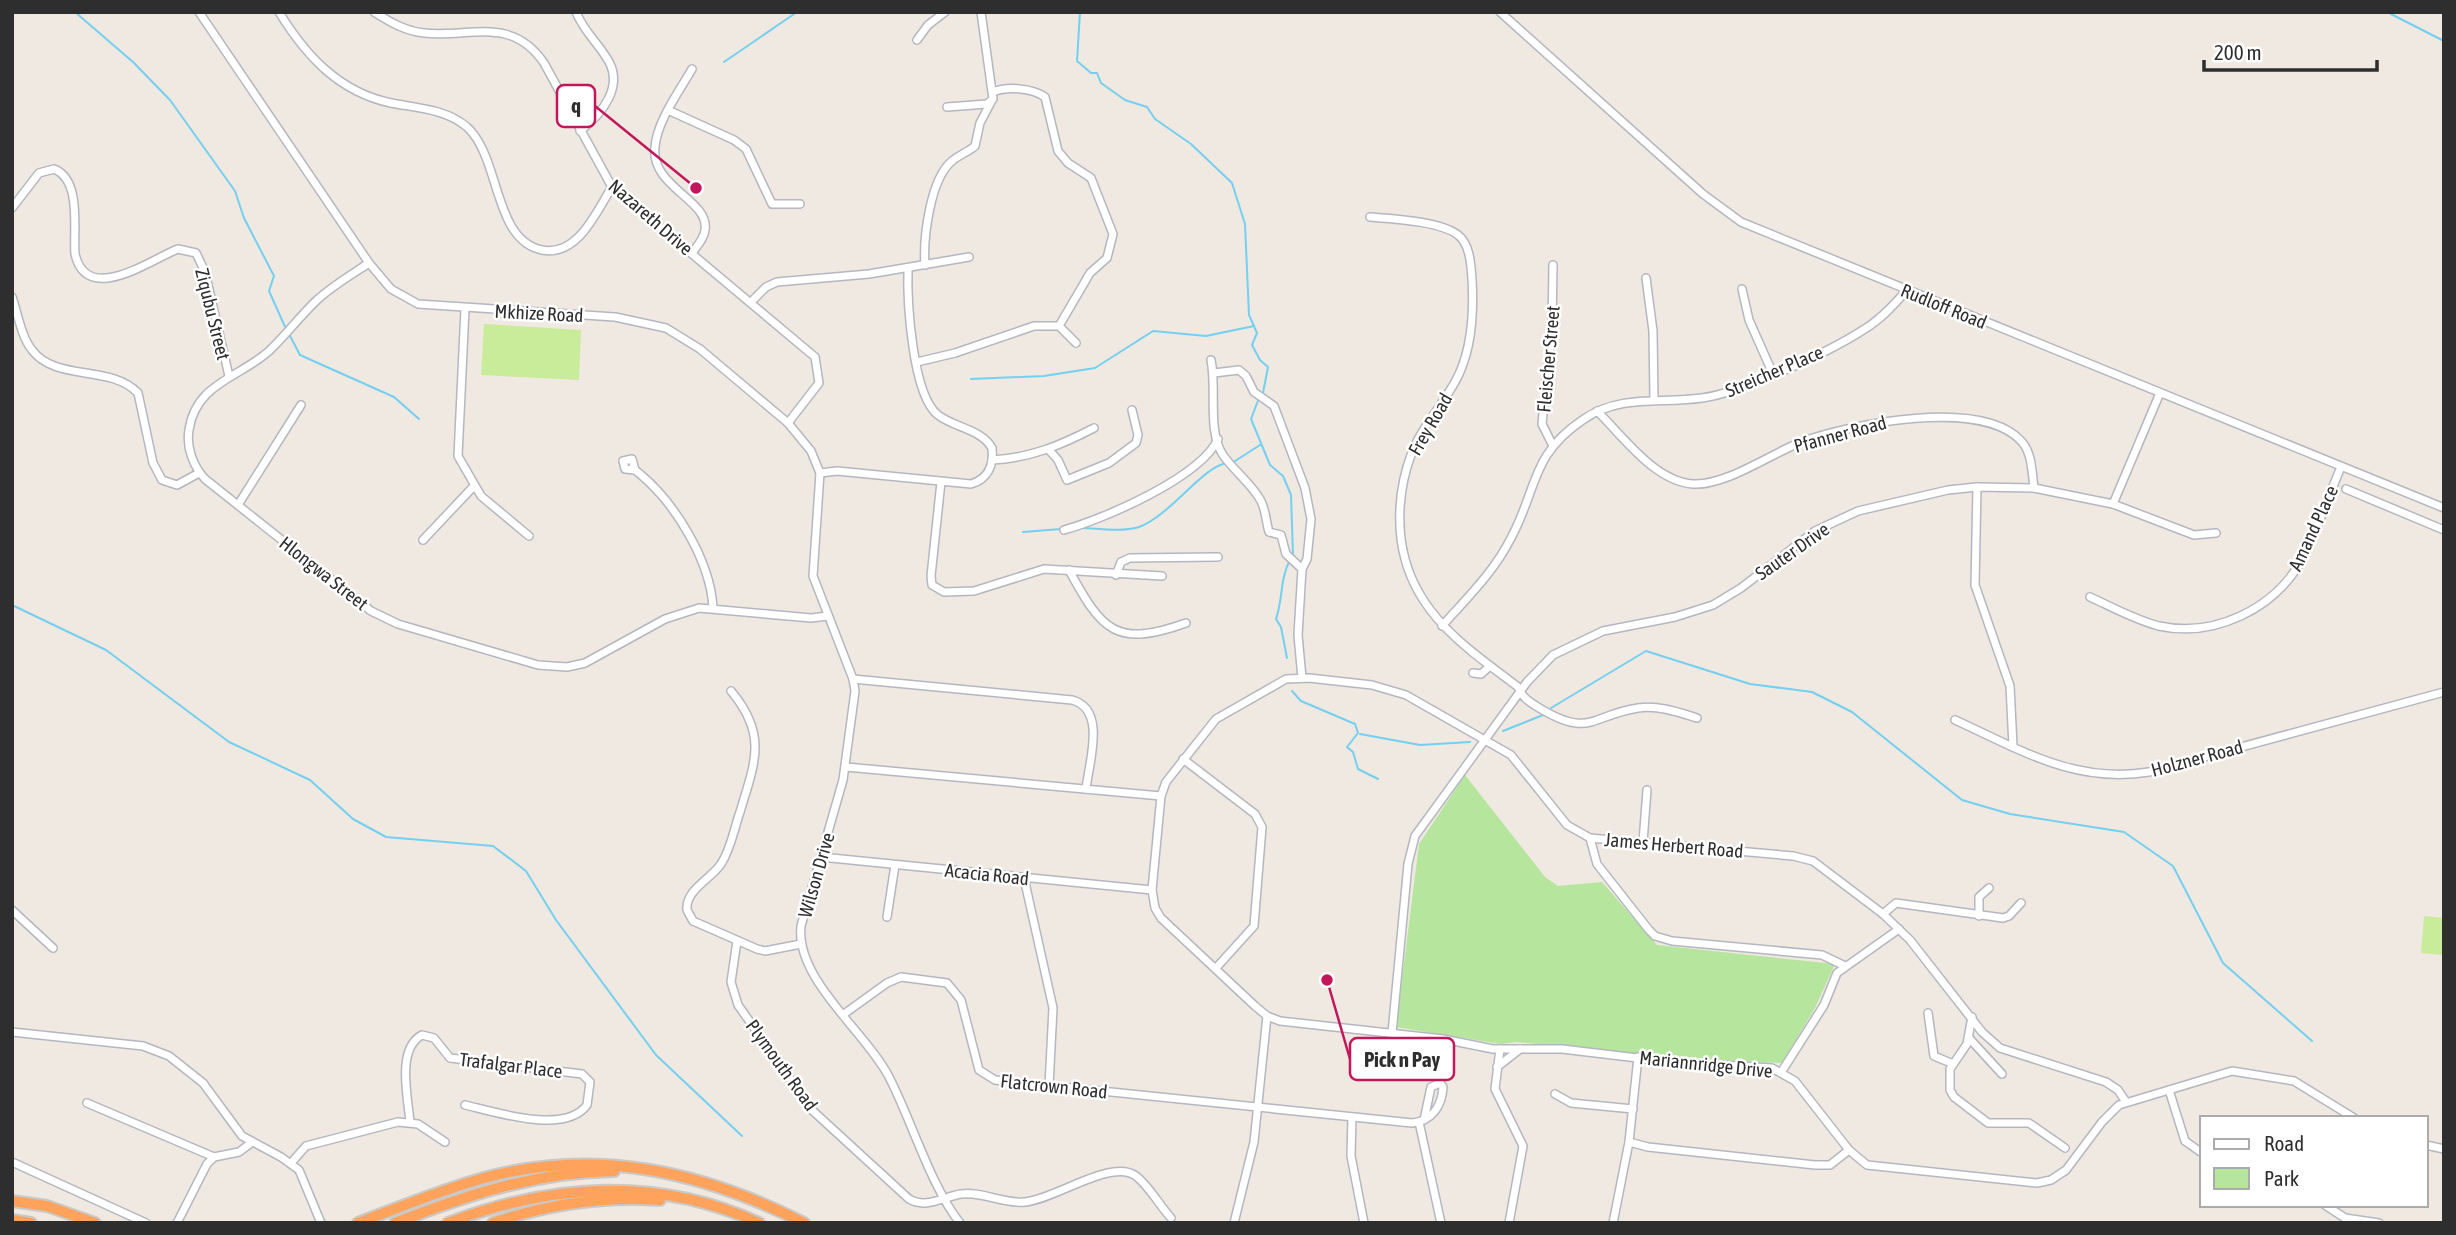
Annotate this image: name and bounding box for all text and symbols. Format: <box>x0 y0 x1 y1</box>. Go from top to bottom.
scale bar <box>2204 28 2377 72</box>
text: 200 m <box>2214 40 2262 64</box>
callout: q <box>557 85 595 127</box>
text: q <box>571 93 581 117</box>
street label: Nazareth Drive <box>604 175 698 259</box>
street label: Ziqubu Street <box>191 266 235 362</box>
street label: Rudloff Road <box>1898 279 1990 333</box>
street label: Mkhize Road <box>494 300 584 326</box>
street label: Fleischer Street <box>1532 305 1564 413</box>
street label: Streicher Place <box>1722 341 1826 401</box>
street label: Frey Road <box>1403 389 1457 459</box>
street label: Pfanner Road <box>1791 411 1889 457</box>
street label: Amand Place <box>2284 482 2342 574</box>
street label: Sauter Drive <box>1751 518 1833 584</box>
street label: Hlongwa Street <box>275 532 373 614</box>
street label: Holzner Road <box>2149 735 2245 781</box>
street label: James Herbert Road <box>1604 828 1744 862</box>
street label: Wilson Drive <box>793 830 839 920</box>
street label: Acacia Road <box>944 859 1030 889</box>
street label: Plymouth Road <box>742 1015 822 1115</box>
callout: Pick n Pay <box>1350 1038 1454 1080</box>
street label: Mariannridge Drive <box>1638 1046 1774 1082</box>
text: Pick n Pay <box>1364 1047 1440 1071</box>
street label: Trafalgar Place <box>458 1048 564 1082</box>
street label: Flatcrown Road <box>999 1069 1109 1103</box>
legend <box>2200 1116 2428 1207</box>
text: Road <box>2264 1131 2304 1155</box>
text: Park <box>2264 1166 2299 1190</box>

